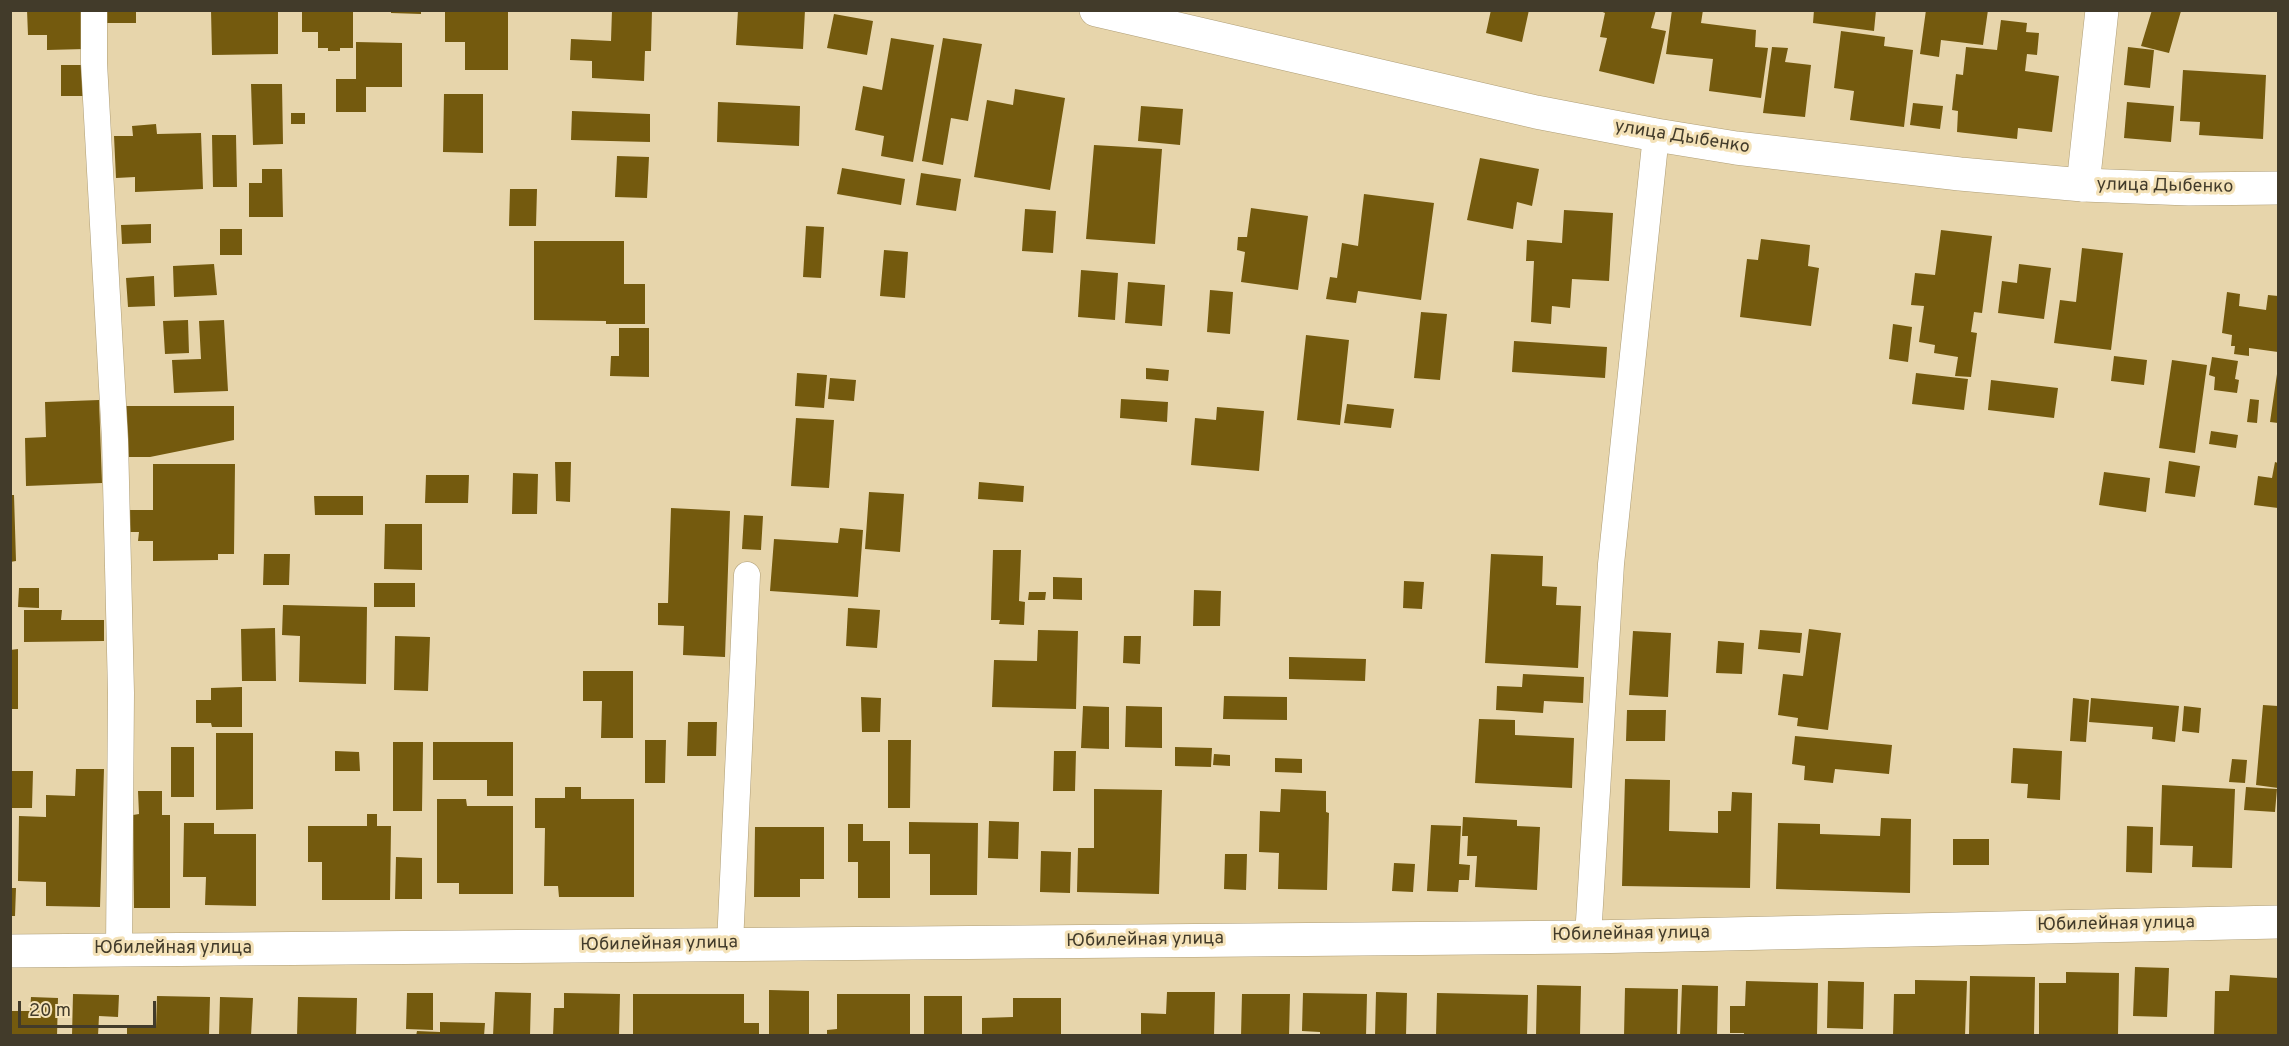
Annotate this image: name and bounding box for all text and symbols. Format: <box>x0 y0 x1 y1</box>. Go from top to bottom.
street label: улица Дыбенко <box>1613 117 1751 159</box>
street label: улица Дыбенко <box>2096 175 2234 199</box>
street label: Юбилейная улица <box>2037 913 2195 937</box>
street label: Юбилейная улица <box>1552 923 1710 947</box>
street label: Юбилейная улица <box>1066 929 1224 953</box>
street label: Юбилейная улица <box>580 933 738 957</box>
street label: Юбилейная улица <box>94 938 252 960</box>
scale bar <box>21 989 159 1027</box>
text: 20 m <box>29 1000 71 1023</box>

